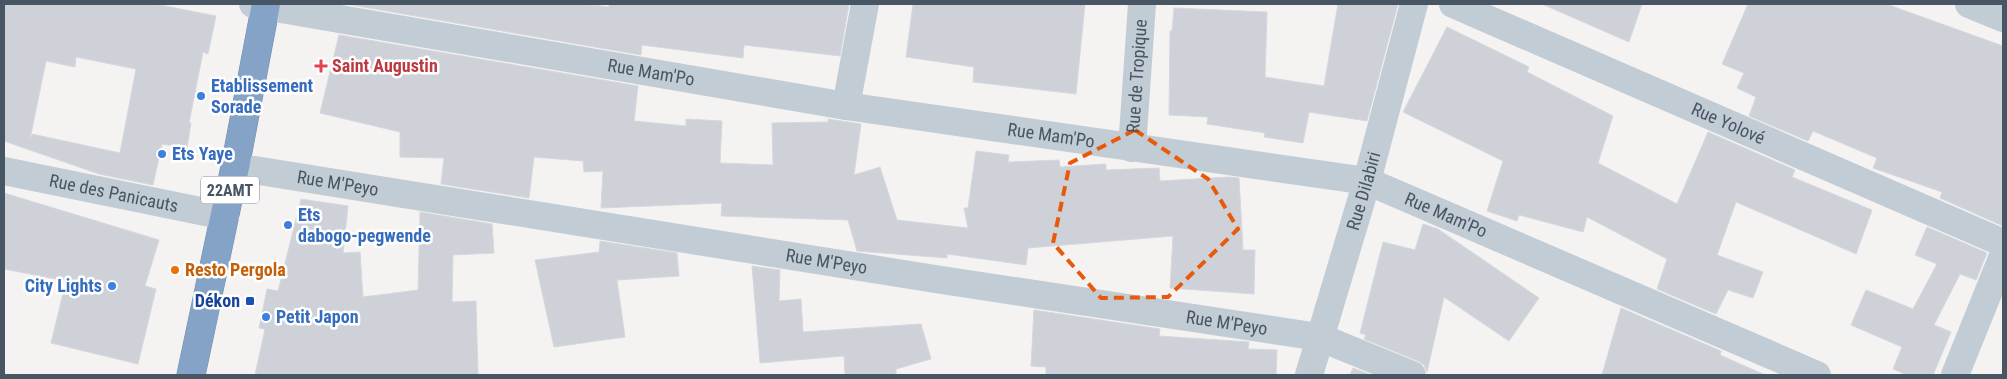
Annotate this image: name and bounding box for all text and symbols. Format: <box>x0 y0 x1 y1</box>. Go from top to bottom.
street label: Rue de Tropique <box>1122 18 1151 134</box>
street label: Rue Mam'Po <box>606 54 696 90</box>
place label: Saint Augustin <box>332 55 438 76</box>
marker: Saint Augustin <box>314 59 328 73</box>
place label: Etablissement Sorade <box>211 75 314 117</box>
marker: Etablissement Sorade <box>195 90 207 102</box>
street label: Rue Yolové <box>1688 98 1768 148</box>
street label: Rue Mam'Po <box>1006 118 1096 152</box>
place label: Ets Yaye <box>172 143 233 164</box>
marker: Ets Yaye <box>156 148 168 160</box>
street label: Rue Dilabiri <box>1342 149 1384 233</box>
street label: Rue M'Peyo <box>296 166 380 200</box>
street label: Rue des Panicauts <box>47 169 180 216</box>
road number: 22AMT <box>201 176 259 204</box>
street label: Rue Mam'Po <box>1402 188 1491 242</box>
place label: Ets dabogo-pegwende <box>298 204 431 246</box>
marker: Ets dabogo-pegwende <box>282 219 294 231</box>
street label: Rue M'Peyo <box>784 244 869 278</box>
place label: Resto Pergola <box>185 259 286 280</box>
marker: Resto Pergola <box>169 264 181 276</box>
place label: City Lights <box>25 275 102 296</box>
marker: City Lights <box>106 280 118 292</box>
place label: Dékon <box>195 290 240 311</box>
marker: Dékon <box>244 295 256 307</box>
place label: Petit Japon <box>276 306 359 327</box>
street label: Rue M'Peyo <box>1185 306 1269 339</box>
marker: Petit Japon <box>260 311 272 323</box>

